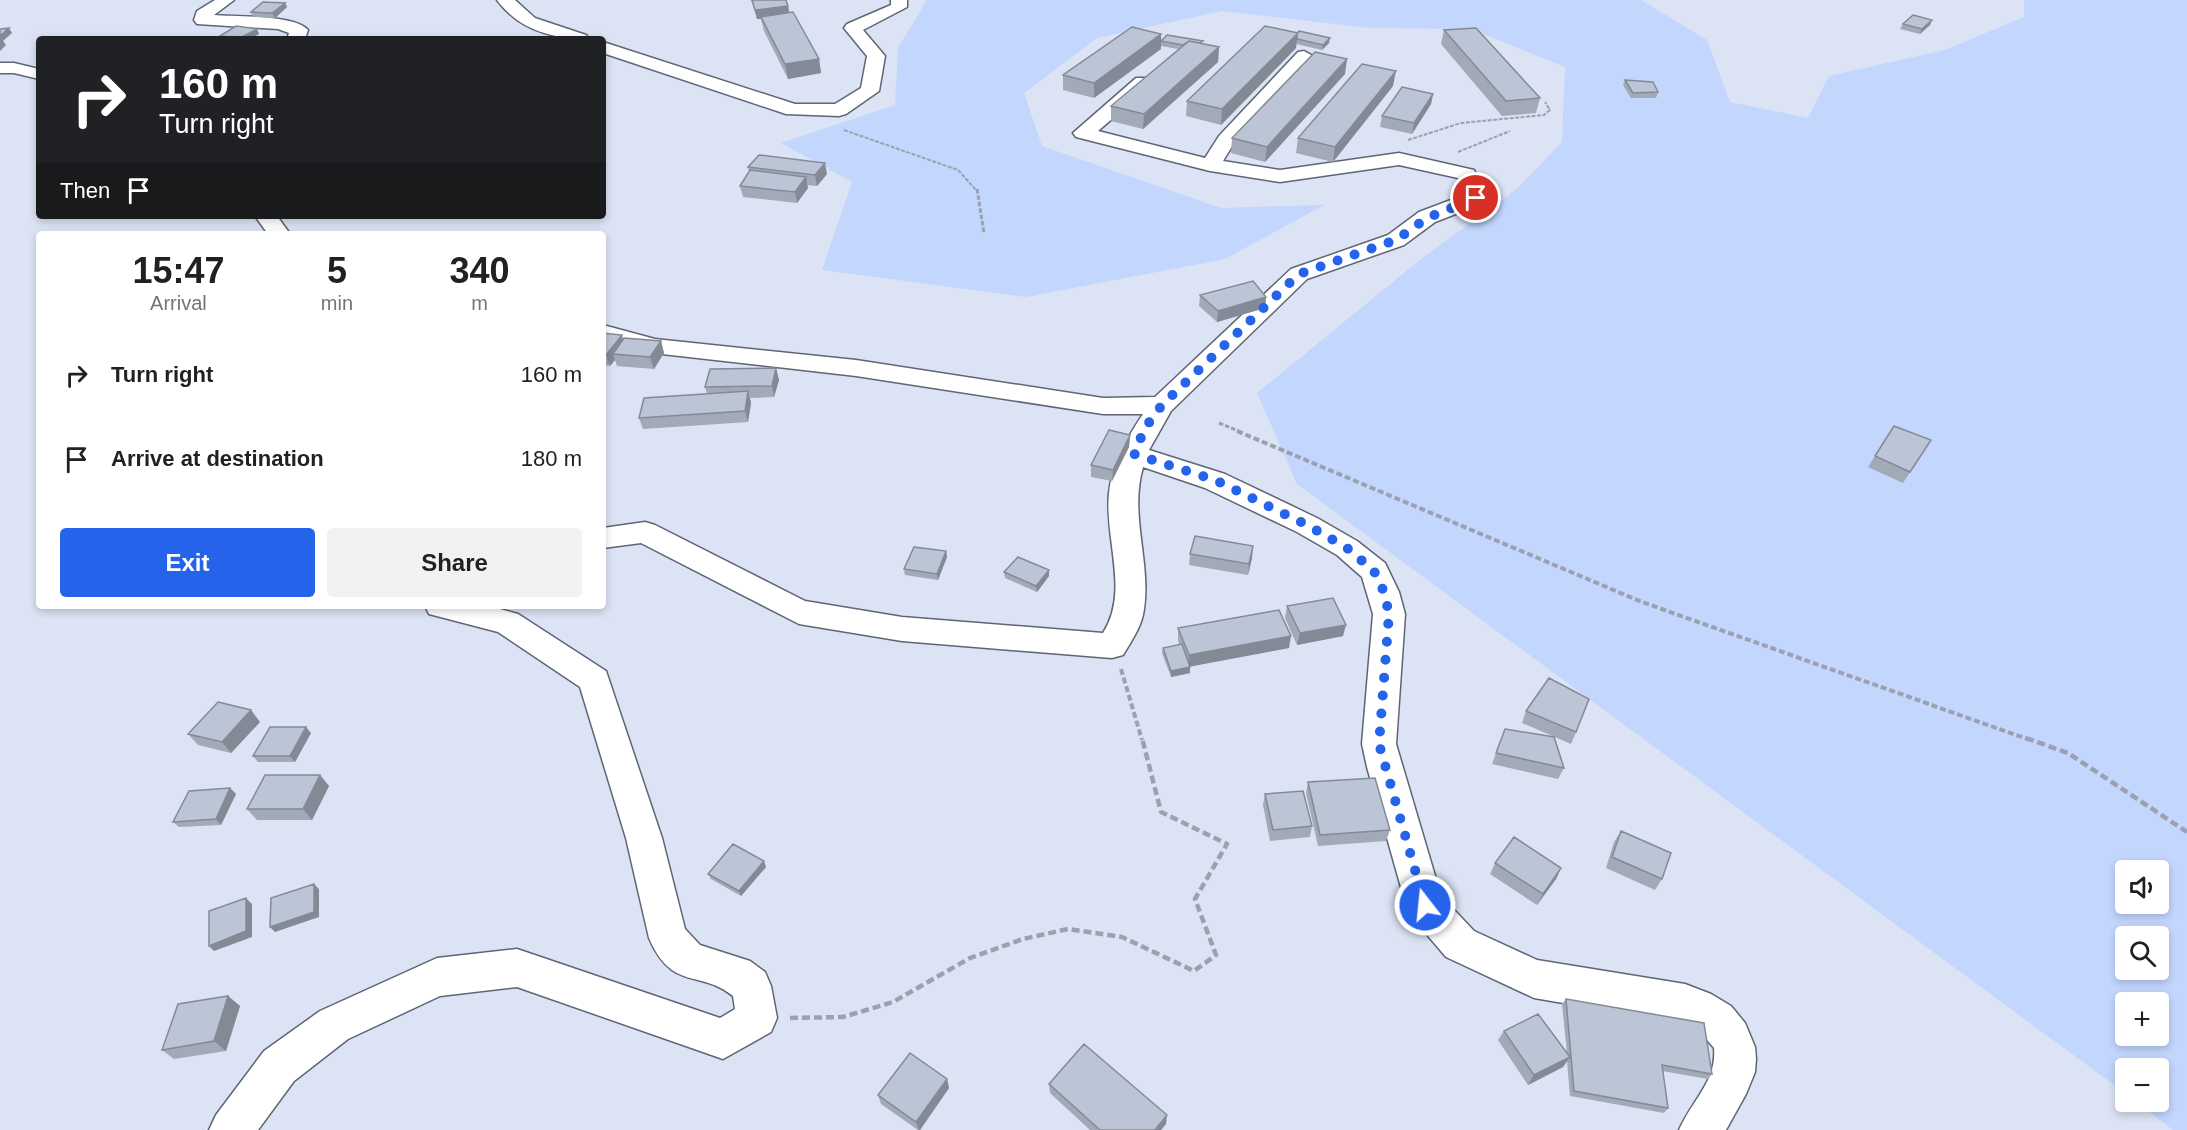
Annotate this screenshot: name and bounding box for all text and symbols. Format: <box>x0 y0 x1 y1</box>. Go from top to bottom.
icon: right <box>60 60 138 138</box>
text: 160 m <box>159 60 278 107</box>
text: Turn right <box>159 109 274 139</box>
pin <box>1450 172 1501 223</box>
icon: arrive <box>122 174 155 207</box>
text: Then <box>60 178 110 203</box>
icon: arrive <box>1459 181 1492 214</box>
text: 15:47 <box>132 250 224 291</box>
text: 5 <box>327 250 347 291</box>
text: 340 <box>449 250 510 291</box>
text: Arrival <box>150 292 207 314</box>
text: min <box>321 292 353 314</box>
text: m <box>471 292 488 314</box>
icon: right <box>60 359 93 392</box>
text: Turn right <box>111 362 213 387</box>
text: 160 m <box>521 362 582 387</box>
icon: arrive <box>60 443 93 476</box>
text: Arrive at destination <box>111 446 324 471</box>
text: 180 m <box>521 446 582 471</box>
button: Exit <box>60 528 315 597</box>
button: Share <box>327 528 582 597</box>
map controls <box>2115 860 2169 1112</box>
button: sound <box>2115 860 2169 914</box>
position arrow <box>1393 873 1457 937</box>
button: search <box>2115 926 2169 980</box>
button: + <box>2115 992 2169 1046</box>
button: − <box>2115 1058 2169 1112</box>

